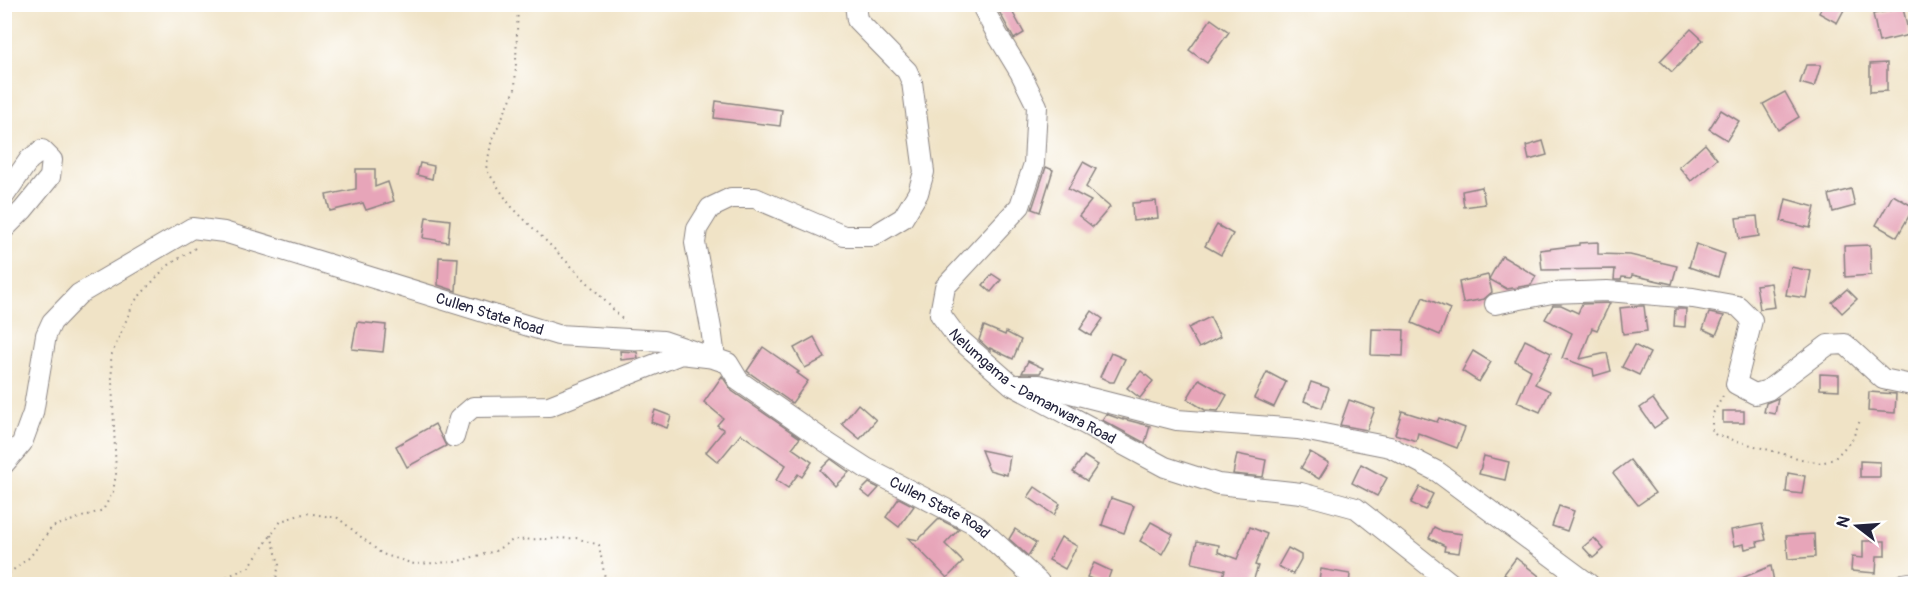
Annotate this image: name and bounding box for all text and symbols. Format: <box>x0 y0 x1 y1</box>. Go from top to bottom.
street label: Cullen State Road <box>433 289 546 340</box>
street label: Nelumgama - Damanwara Road <box>944 325 1119 449</box>
street label: Cullen State Road <box>886 473 994 543</box>
north arrow <box>1827 496 1887 556</box>
text: N <box>1832 514 1855 530</box>

